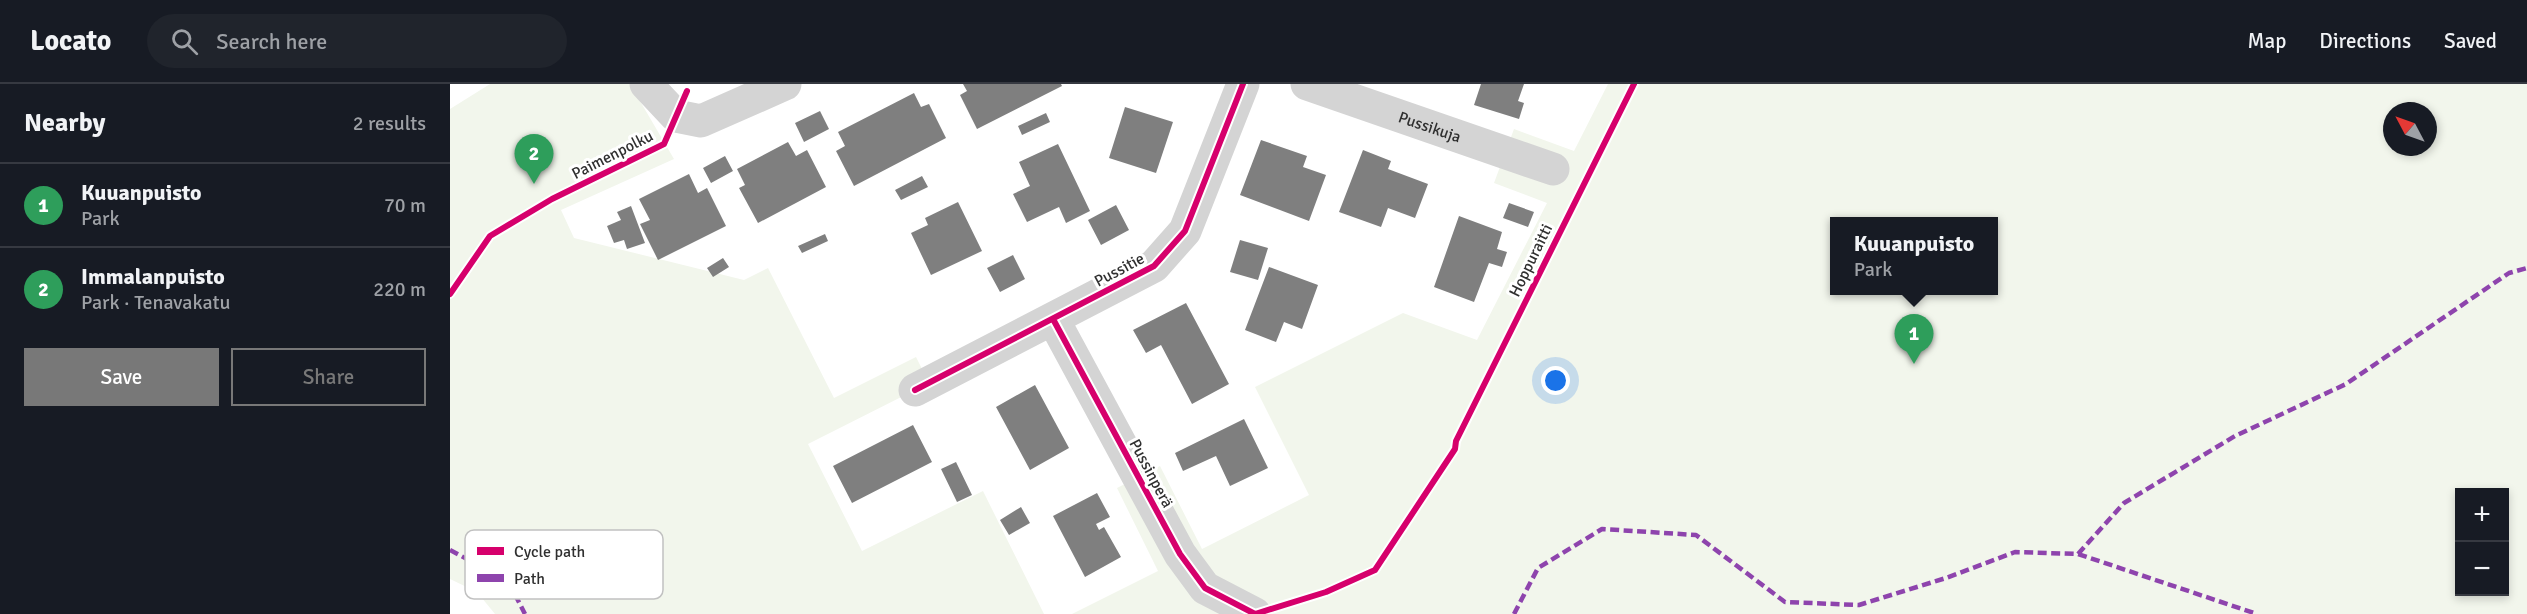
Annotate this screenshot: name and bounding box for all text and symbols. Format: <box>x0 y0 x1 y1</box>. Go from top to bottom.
search box <box>147 14 567 68</box>
text: Locato <box>30 24 111 58</box>
icon: search <box>168 25 201 58</box>
text: Search here <box>216 28 327 55</box>
text: Map <box>2248 28 2286 54</box>
text: Directions <box>2319 28 2411 54</box>
text: Saved <box>2444 28 2497 54</box>
north arrow <box>2383 102 2437 156</box>
text: Nearby <box>24 107 105 139</box>
street label: Pussikuja <box>1396 107 1464 147</box>
text: 2 results <box>353 111 426 136</box>
street label: Paimenpolku <box>568 126 657 184</box>
pin: 2 <box>514 135 554 184</box>
text: Kuuanpuisto <box>81 179 202 206</box>
text: 1 <box>38 193 49 218</box>
text: 70 m <box>384 193 426 218</box>
text: Park <box>81 206 119 231</box>
popup <box>1830 217 1998 295</box>
street label: Hoppuraitti <box>1505 221 1557 300</box>
text: Kuuanpuisto <box>1854 230 1974 257</box>
street label: Pussitie <box>1091 248 1148 291</box>
text: Park <box>1854 257 1892 282</box>
text: Immalanpuisto <box>81 263 225 290</box>
text: 2 <box>38 277 49 302</box>
text: 220 m <box>373 277 426 302</box>
text: Park · Tenavakatu <box>81 290 230 315</box>
pin: 1 <box>1894 314 1934 364</box>
button: Save <box>24 348 219 406</box>
button: Share <box>231 348 426 406</box>
your location <box>1541 366 1570 395</box>
street label: Pussinperä <box>1125 436 1178 511</box>
map controls <box>2455 488 2509 596</box>
button: + <box>2455 488 2509 542</box>
legend <box>465 530 663 599</box>
text: Cycle path <box>514 542 585 562</box>
button: − <box>2455 542 2509 596</box>
text: Path <box>514 569 545 589</box>

